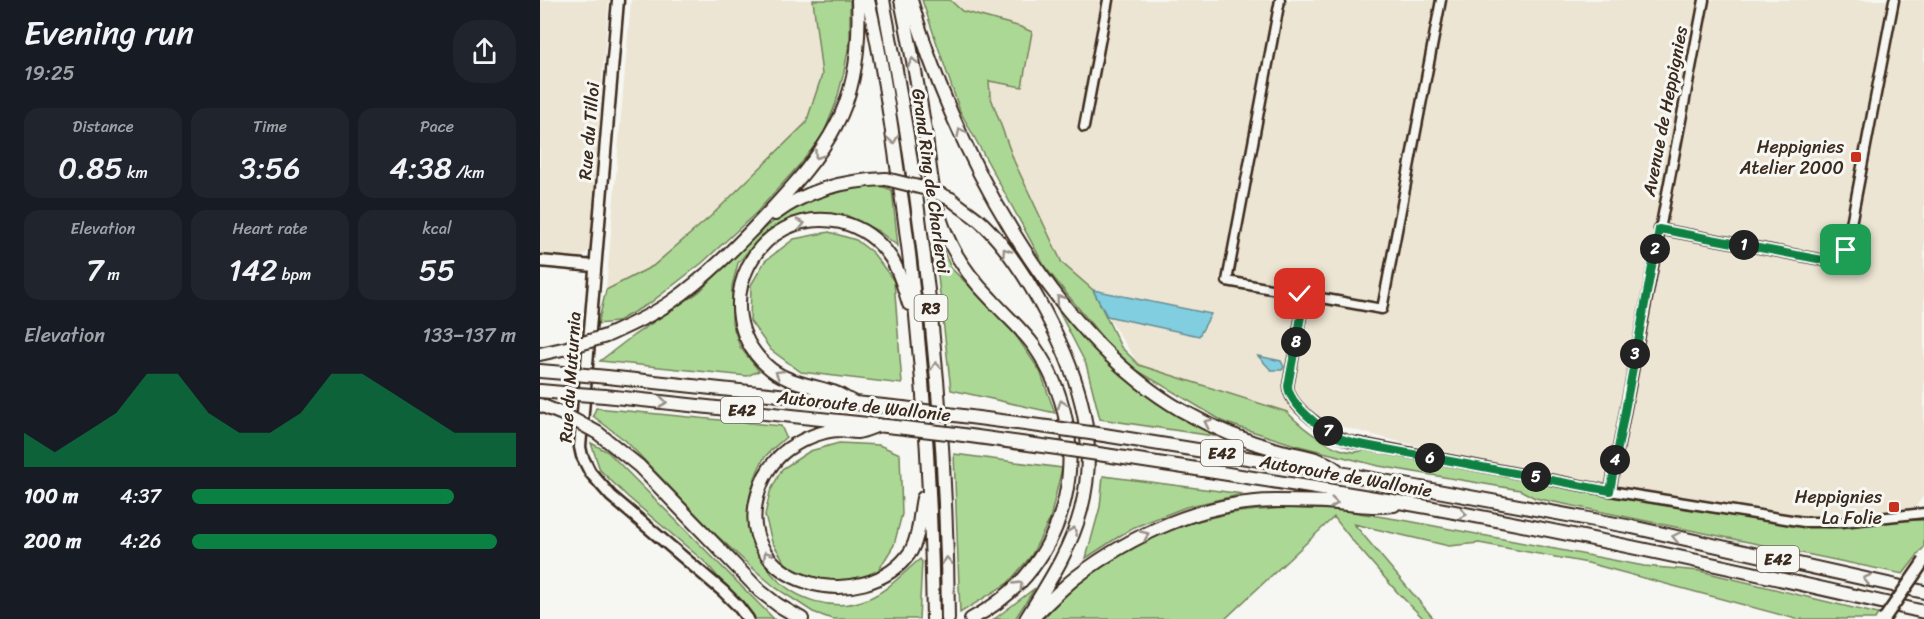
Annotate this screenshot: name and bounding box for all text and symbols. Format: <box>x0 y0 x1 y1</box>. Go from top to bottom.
text: Evening run <box>24 4 194 62</box>
button: share <box>453 20 516 83</box>
street label: Avenue de Heppignies <box>1633 22 1697 200</box>
text: 19:25 <box>24 56 75 91</box>
one-way arrow <box>907 57 920 67</box>
street label: Rue du Tilloi <box>569 80 609 181</box>
street label: Grand Ring de Charleroi <box>902 86 960 277</box>
text: Distance <box>73 112 133 141</box>
text: Time <box>253 112 287 141</box>
text: Pace <box>420 112 454 141</box>
one-way arrow <box>956 128 968 139</box>
place label: Heppignies Atelier 2000 <box>1739 131 1845 184</box>
one-way arrow <box>887 136 899 145</box>
text: 0.85 <box>58 141 123 195</box>
text: 3:56 <box>240 141 300 195</box>
text: 4:38 <box>389 141 452 195</box>
one-way arrow <box>814 148 825 159</box>
marker: Heppignies Atelier 2000 <box>1849 150 1863 164</box>
text: km <box>123 158 148 187</box>
text: /km <box>452 158 485 187</box>
text: Elevation <box>71 214 135 243</box>
text: Heart rate <box>232 214 308 243</box>
text: kcal <box>422 214 452 243</box>
one-way arrow <box>796 218 806 231</box>
pin <box>1820 224 1871 275</box>
pin: 1 <box>1729 230 1759 260</box>
text: 1 <box>1741 230 1747 259</box>
icon: arrive <box>1829 233 1862 266</box>
pin: 2 <box>1640 234 1670 264</box>
text: 2 <box>1650 234 1660 263</box>
text: 7 <box>86 243 103 297</box>
text: 142 <box>229 243 278 297</box>
text: 55 <box>419 243 455 297</box>
one-way arrow <box>1002 247 1013 258</box>
text: m <box>103 260 120 289</box>
text: bpm <box>278 260 311 289</box>
pin <box>1274 268 1325 319</box>
icon: check <box>1283 277 1316 310</box>
road number: R3 <box>914 295 948 321</box>
one-way arrow <box>1056 295 1067 306</box>
street label: Rue du Muturnia <box>549 310 591 444</box>
text: Elevation <box>24 318 105 353</box>
text: 133–137 m <box>423 318 516 353</box>
pin: 8 <box>1281 327 1311 357</box>
text: 8 <box>1291 327 1301 356</box>
pin: 3 <box>1620 339 1650 369</box>
text: 3 <box>1631 339 1639 368</box>
one-way arrow <box>930 361 943 370</box>
one-way arrow <box>775 370 785 382</box>
street label: Autoroute de Wallonie <box>774 381 953 431</box>
one-way arrow <box>659 395 668 408</box>
road number: E42 <box>721 397 763 423</box>
one-way arrow <box>1057 399 1069 410</box>
pin: 7 <box>1313 416 1343 446</box>
text: 7 <box>1323 416 1333 445</box>
one-way arrow <box>1204 419 1215 431</box>
road number: E42 <box>1201 440 1243 466</box>
pin: 6 <box>1415 443 1445 473</box>
text: 6 <box>1425 443 1435 472</box>
street label: Autoroute de Wallonie <box>1256 445 1435 507</box>
pin: 4 <box>1600 445 1630 475</box>
text: 4 <box>1610 445 1620 474</box>
pin: 5 <box>1521 462 1551 492</box>
text: 5 <box>1531 462 1541 491</box>
text: 100 m <box>24 479 78 514</box>
text: 4:37 <box>120 479 161 514</box>
place label: Heppignies La Folie <box>1795 481 1883 534</box>
one-way arrow <box>1330 496 1339 509</box>
marker: Heppignies La Folie <box>1887 500 1901 514</box>
one-way arrow <box>1458 508 1467 520</box>
text: 200 m <box>24 524 81 559</box>
text: 4:26 <box>120 524 161 559</box>
one-way arrow <box>1066 526 1079 536</box>
one-way arrow <box>1138 530 1149 542</box>
one-way arrow <box>1672 531 1682 544</box>
road number: E42 <box>1757 546 1799 572</box>
one-way arrow <box>762 551 774 561</box>
one-way arrow <box>941 556 953 565</box>
one-way arrow <box>1862 573 1872 586</box>
one-way arrow <box>1011 582 1022 593</box>

